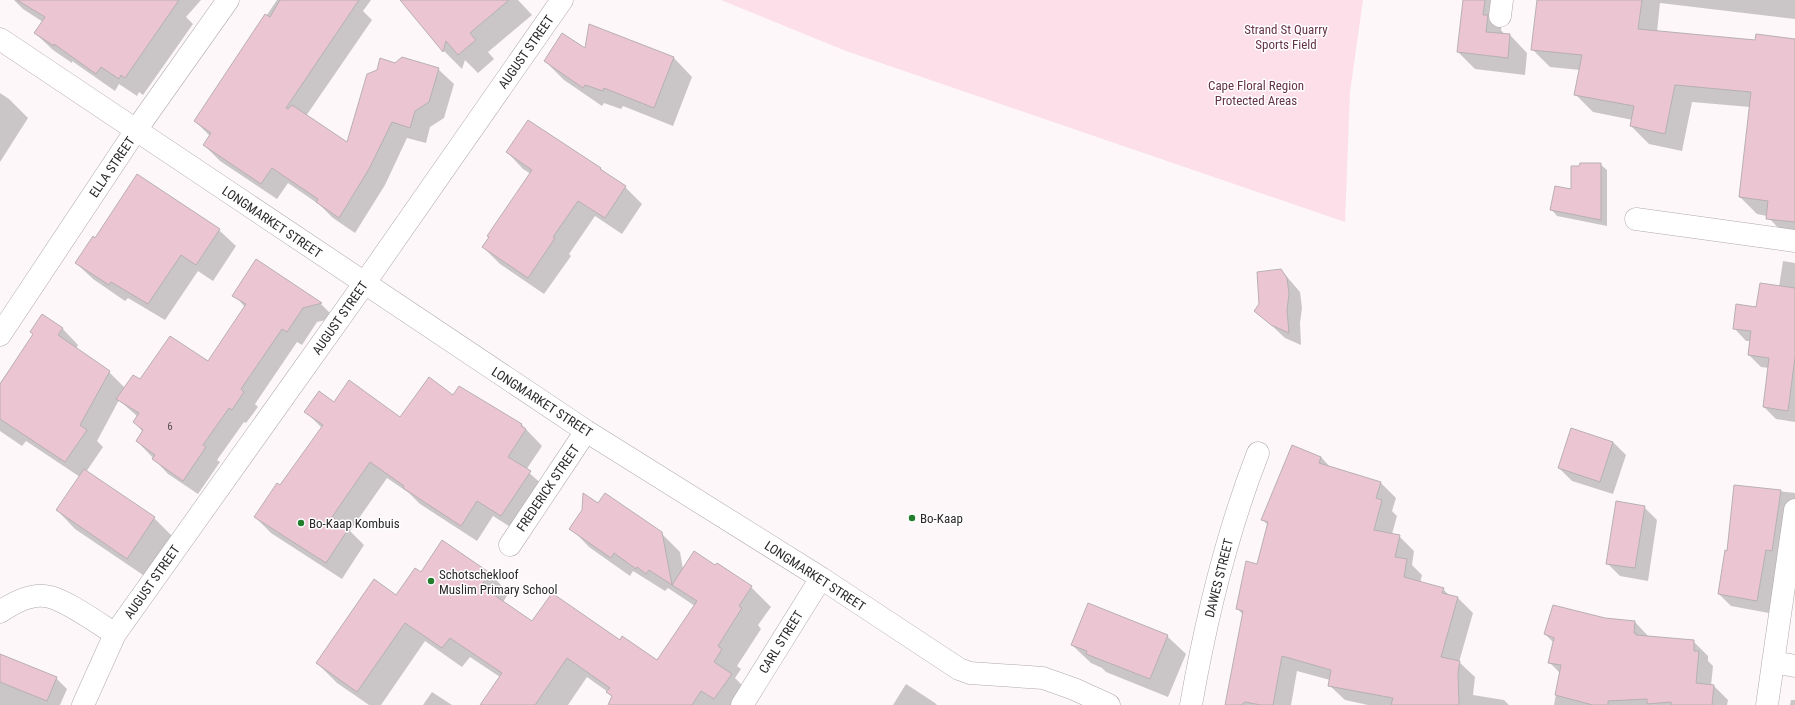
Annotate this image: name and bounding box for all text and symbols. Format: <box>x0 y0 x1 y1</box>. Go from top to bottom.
street label: AUGUST STREET <box>495 12 557 92</box>
park label: Strand St Quarry Sports Field <box>1244 22 1328 52</box>
park label: Cape Floral Region Protected Areas <box>1208 78 1304 108</box>
street label: ELLA STREET <box>86 134 138 200</box>
street label: LONGMARKET STREET <box>219 183 325 261</box>
street label: AUGUST STREET <box>309 278 371 358</box>
street label: LONGMARKET STREET <box>489 364 595 440</box>
house number: 6 <box>167 420 173 433</box>
street label: FREDERICK STREET <box>513 442 583 534</box>
place label: Bo-Kaap <box>920 511 963 526</box>
marker: Bo-Kaap <box>907 513 917 523</box>
place label: Bo-Kaap Kombuis <box>309 516 400 531</box>
marker: Bo-Kaap Kombuis <box>296 518 306 528</box>
street label: DAWES STREET <box>1202 537 1236 619</box>
street label: LONGMARKET STREET <box>762 538 868 614</box>
street label: AUGUST STREET <box>121 542 183 622</box>
place label: Schotschekloof Muslim Primary School <box>439 567 557 597</box>
marker: Schotschekloof Muslim Primary School <box>426 576 436 586</box>
street label: CARL STREET <box>756 608 806 676</box>

